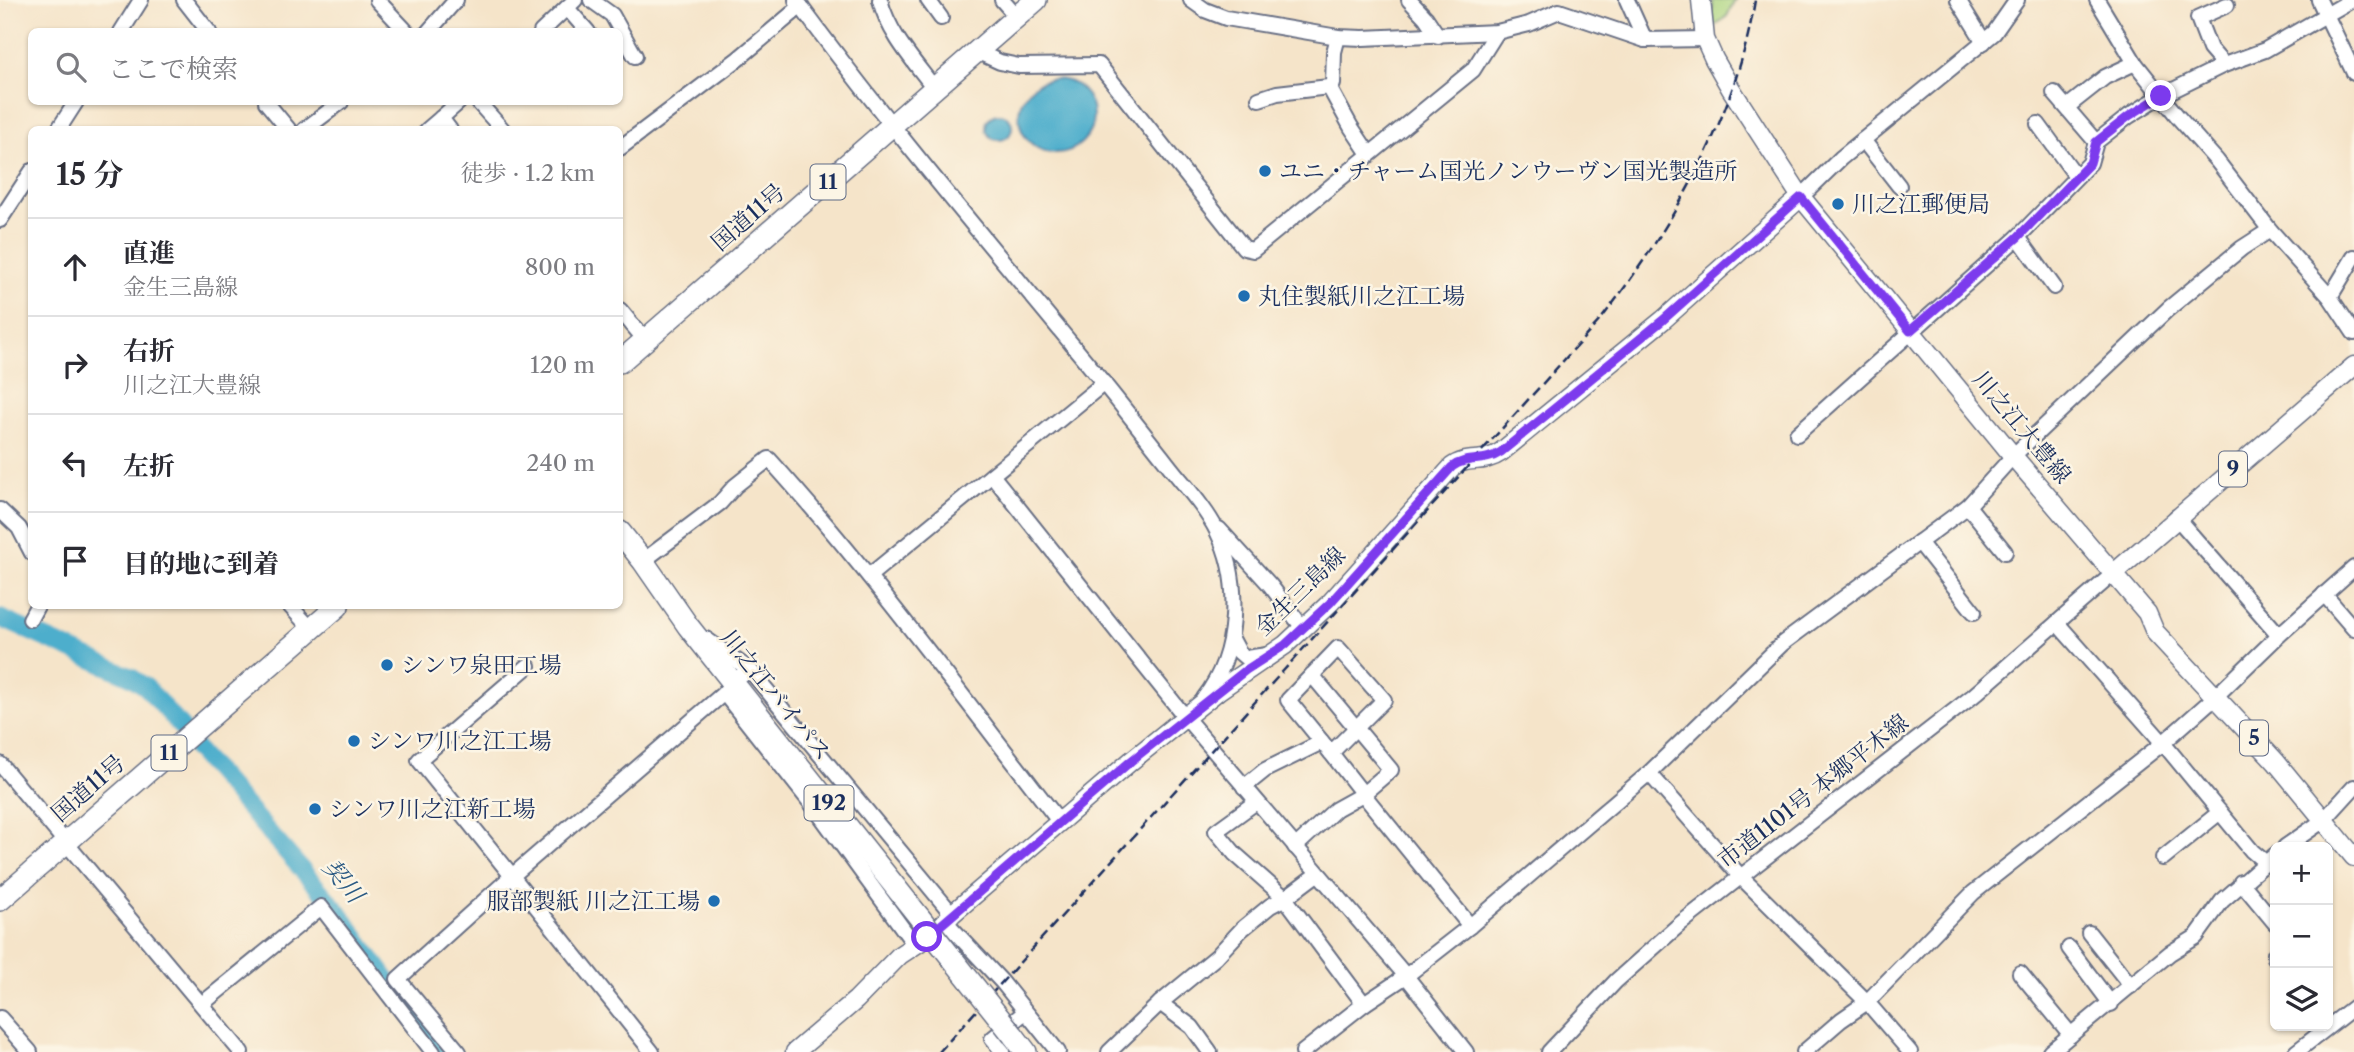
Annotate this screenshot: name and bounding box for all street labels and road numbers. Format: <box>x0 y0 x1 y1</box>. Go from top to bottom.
road number: 11 <box>810 164 846 200</box>
street label: 国道11号 <box>705 177 791 257</box>
street label: 川之江大豊線 <box>1967 365 2077 489</box>
road number: 9 <box>2219 452 2247 486</box>
street label: 金生三島線 <box>1249 541 1351 641</box>
street label: 川之江バイパス <box>715 624 837 766</box>
street label: 市道1101号 本郷平木線 <box>1712 708 1914 874</box>
road number: 5 <box>2240 720 2268 756</box>
road number: 11 <box>152 736 186 770</box>
street label: 国道11号 <box>45 748 131 828</box>
road number: 192 <box>804 786 854 820</box>

